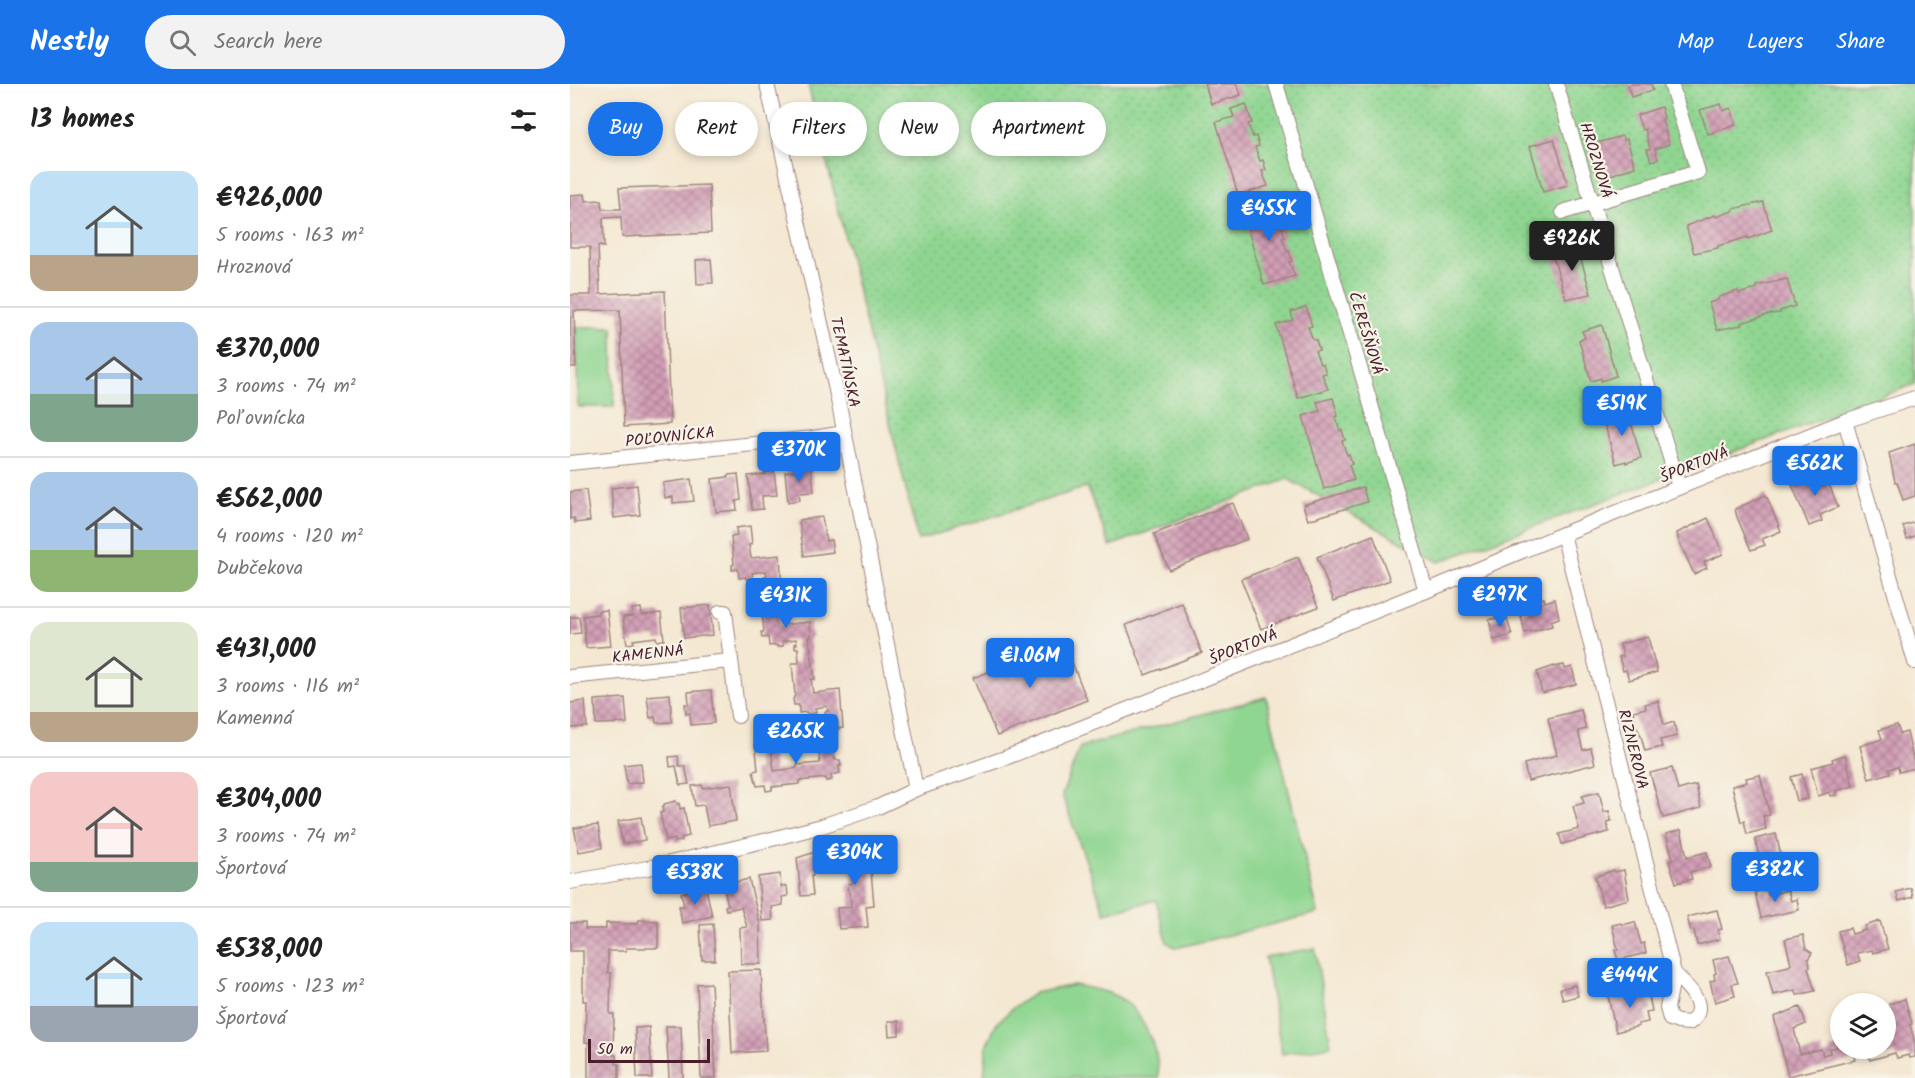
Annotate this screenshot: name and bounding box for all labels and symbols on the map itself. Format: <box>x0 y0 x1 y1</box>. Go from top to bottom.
street label: HROZNOVÁ <box>1572 119 1619 202</box>
pin: €455K <box>1227 191 1311 242</box>
pin: €926K <box>1530 221 1614 272</box>
street label: ČEREŠŇOVÁ <box>1341 288 1390 379</box>
street label: TEMATÍNSKA <box>823 315 866 410</box>
pin: €519K <box>1580 386 1664 437</box>
street label: POĽOVNÍCKA <box>624 420 717 455</box>
pin: €370K <box>757 432 841 483</box>
street label: ŠPORTOVÁ <box>1656 440 1733 491</box>
pin: €562K <box>1773 446 1857 497</box>
pin: €297K <box>1458 577 1542 628</box>
pin: €431K <box>744 578 828 629</box>
street label: ŠPORTOVÁ <box>1205 622 1282 673</box>
street label: KAMENNÁ <box>611 638 686 671</box>
pin: €1.06M <box>981 638 1079 689</box>
street label: RIZNEROVA <box>1611 707 1655 792</box>
pin: €265K <box>754 714 838 765</box>
pin: €304K <box>813 835 897 886</box>
pin: €382K <box>1733 852 1817 903</box>
pin: €538K <box>653 855 737 906</box>
pin: €444K <box>1588 958 1672 1009</box>
scale bar <box>588 1036 710 1064</box>

